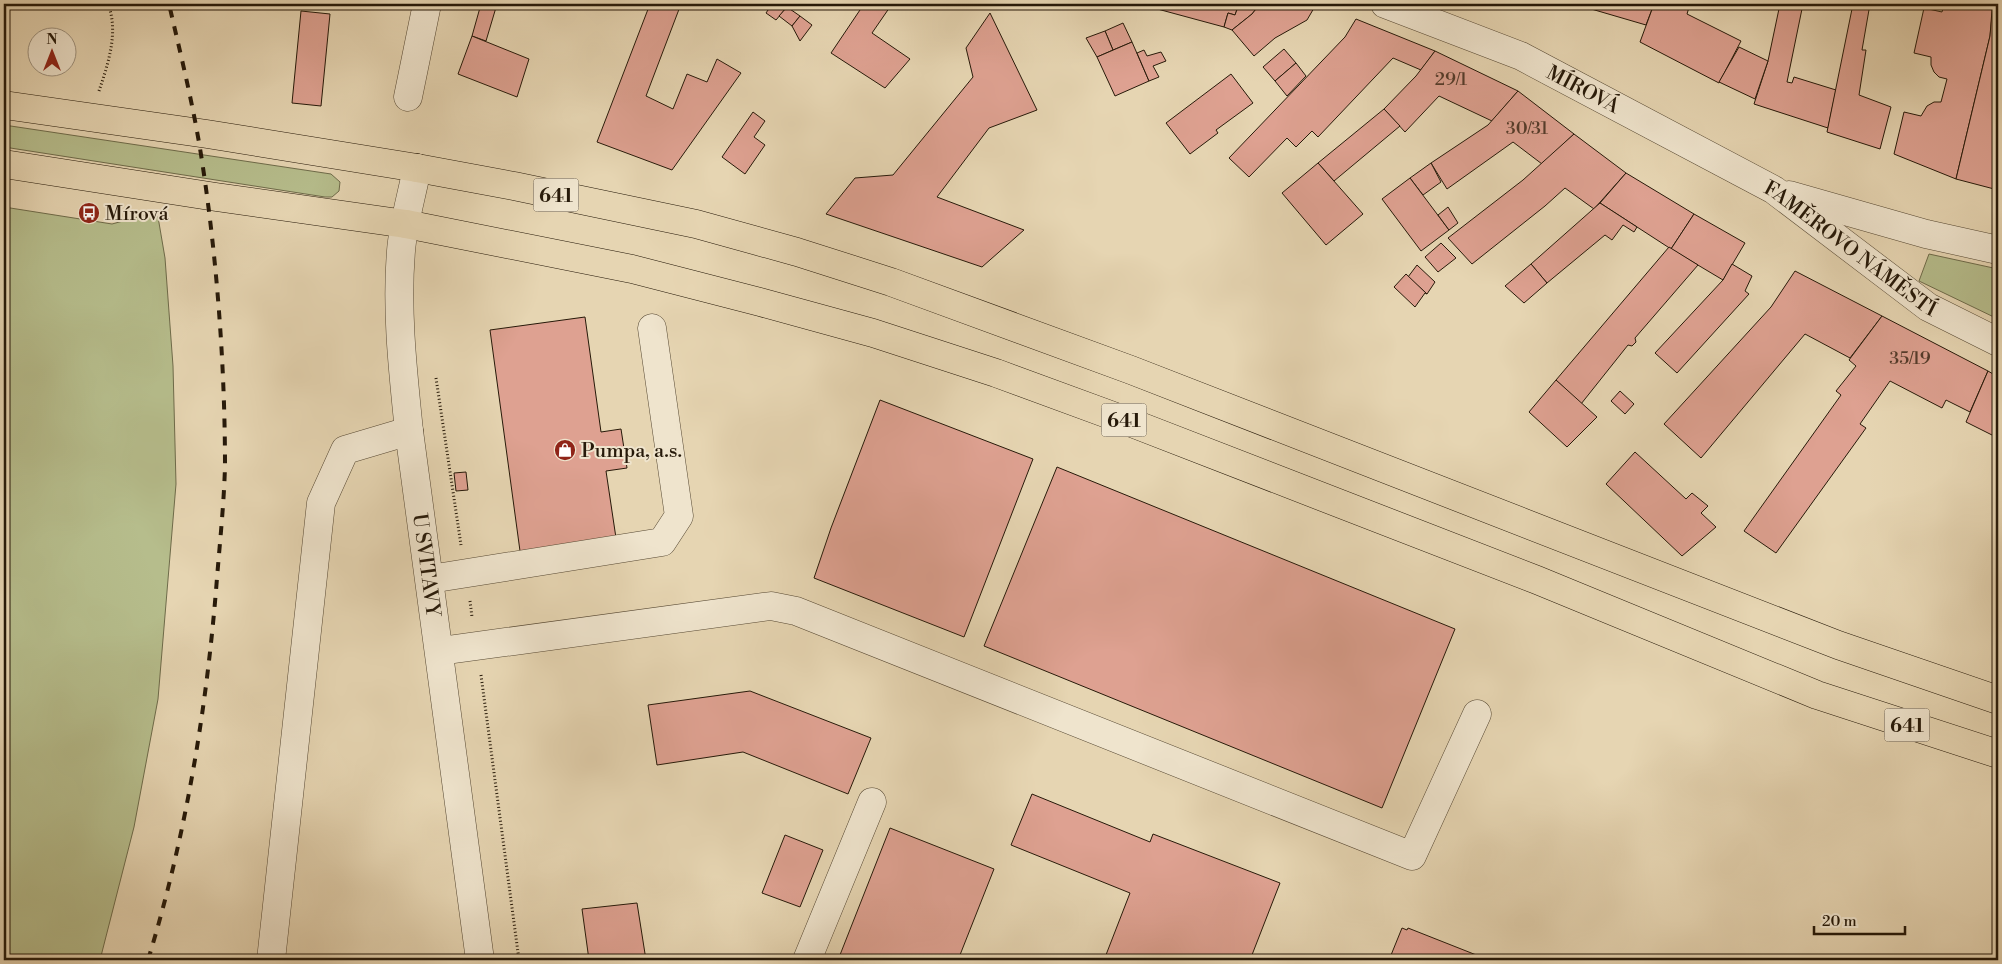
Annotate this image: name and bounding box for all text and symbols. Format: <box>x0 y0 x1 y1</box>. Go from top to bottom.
north arrow <box>28 28 78 78</box>
text: N <box>46 31 58 49</box>
street label: MÍROVÁ <box>1542 61 1625 120</box>
house number: 29/1 <box>1435 68 1467 91</box>
house number: 30/31 <box>1506 117 1549 140</box>
street label: FAMĚROVO NÁMĚSTÍ <box>1759 176 1941 323</box>
road number: 641 <box>534 178 578 212</box>
bus stop icon: Mírová <box>77 201 101 225</box>
place label: Mírová <box>105 202 169 227</box>
house number: 35/19 <box>1889 347 1931 370</box>
road number: 641 <box>1102 404 1146 436</box>
shop icon: Pumpa, a.s. <box>553 438 577 462</box>
place label: Pumpa, a.s. <box>581 439 682 464</box>
street label: U SVITAVY <box>406 512 445 619</box>
road number: 641 <box>1884 708 1930 742</box>
scale bar <box>1814 904 1906 936</box>
text: 20 m <box>1822 912 1857 931</box>

